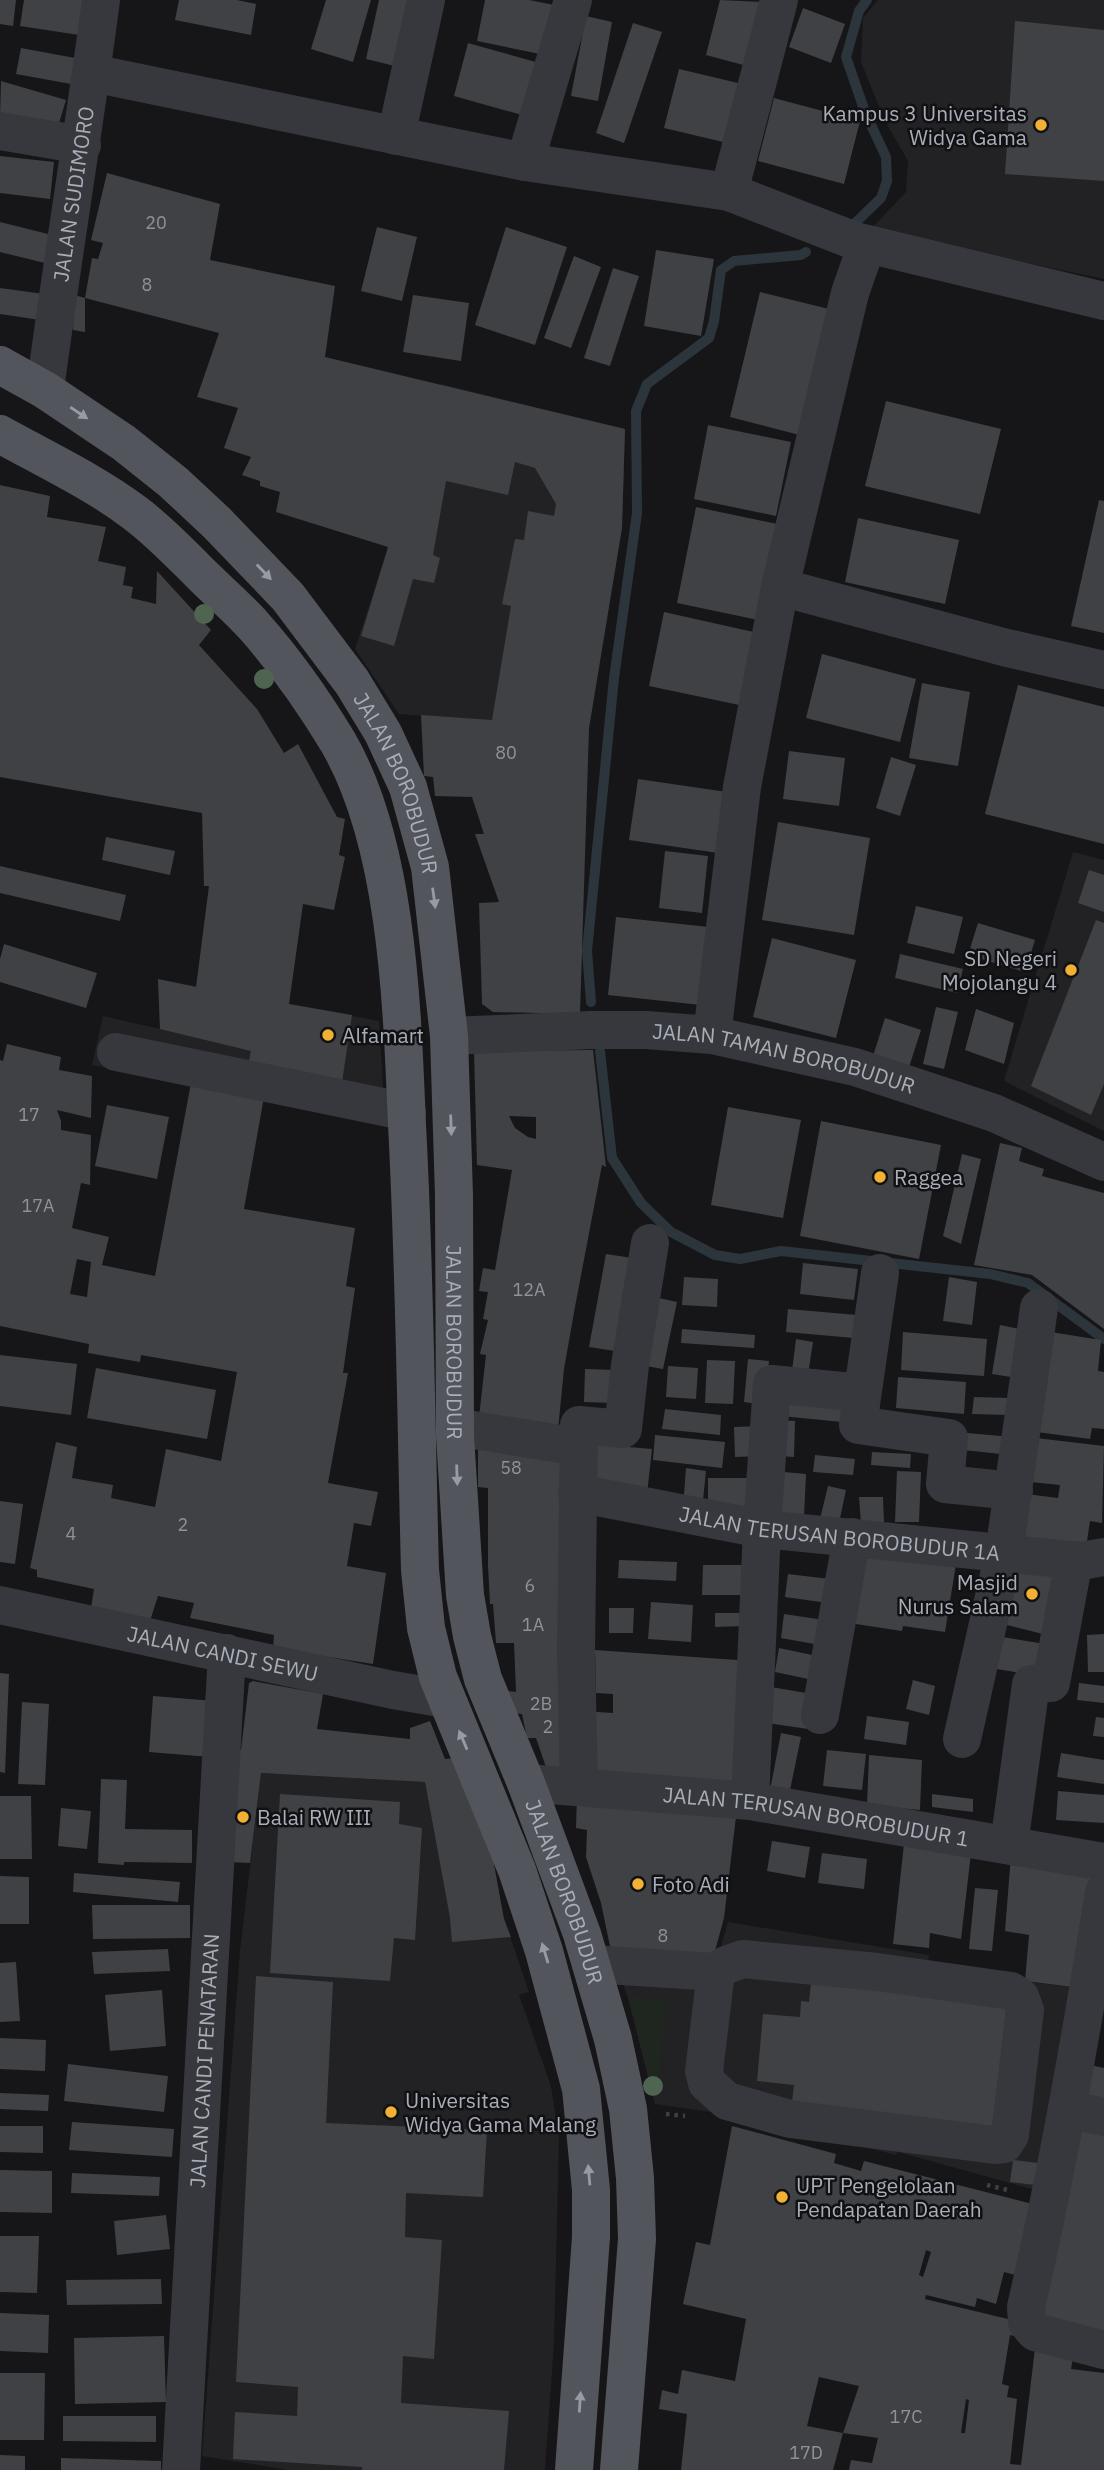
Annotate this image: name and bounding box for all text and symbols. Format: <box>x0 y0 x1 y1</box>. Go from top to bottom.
place label: Kampus 3 Universitas Widya Gama <box>823 99 1027 151</box>
street label: JALAN SUDIMORO <box>46 104 100 284</box>
marker: Kampus 3 Universitas Widya Gama <box>1033 117 1049 133</box>
house number: 20 <box>145 211 167 234</box>
house number: 8 <box>142 273 152 296</box>
one-way arrow <box>70 406 89 419</box>
one-way arrow <box>255 564 272 581</box>
street label: JALAN BOROBUDUR <box>347 687 445 875</box>
house number: 80 <box>495 741 517 764</box>
one-way arrow <box>428 887 439 909</box>
place label: SD Negeri Mojolangu 4 <box>942 944 1057 996</box>
marker: SD Negeri Mojolangu 4 <box>1063 962 1079 978</box>
street label: JALAN TAMAN BOROBUDUR <box>651 1017 919 1100</box>
place label: Alfamart <box>342 1021 424 1049</box>
marker: Alfamart <box>320 1027 336 1043</box>
house number: 17 <box>18 1103 40 1126</box>
one-way arrow <box>445 1114 456 1136</box>
place label: Raggea <box>894 1163 963 1191</box>
marker: Raggea <box>872 1169 888 1185</box>
house number: 17A <box>21 1194 55 1217</box>
street label: JALAN BOROBUDUR <box>440 1245 469 1440</box>
house number: 12A <box>512 1278 546 1301</box>
house number: 58 <box>500 1456 522 1479</box>
one-way arrow <box>451 1464 462 1486</box>
street label: JALAN TERUSAN BOROBUDUR 1A <box>677 1499 1001 1567</box>
house number: 2 <box>178 1513 188 1536</box>
house number: 4 <box>66 1522 77 1545</box>
place label: Masjid Nurus Salam <box>898 1568 1018 1620</box>
house number: 6 <box>525 1574 535 1597</box>
marker: Masjid Nurus Salam <box>1024 1586 1040 1602</box>
house number: 1A <box>522 1613 545 1636</box>
street label: JALAN CANDI SEWU <box>125 1619 321 1687</box>
house number: 2B <box>530 1692 552 1715</box>
house number: 2 <box>543 1715 553 1738</box>
one-way arrow <box>457 1730 468 1751</box>
street label: JALAN TERUSAN BOROBUDUR 1 <box>662 1780 971 1853</box>
street label: JALAN BOROBUDUR <box>519 1795 610 1988</box>
place label: Balai RW III <box>257 1803 371 1831</box>
marker: Balai RW III <box>235 1809 251 1825</box>
place label: Foto Adi <box>652 1870 730 1898</box>
marker: Foto Adi <box>630 1876 646 1892</box>
house number: 8 <box>658 1924 668 1947</box>
street label: JALAN CANDI PENATARAN <box>183 1933 225 2189</box>
one-way arrow <box>539 1942 549 1963</box>
place label: Universitas Widya Gama Malang <box>405 2086 596 2138</box>
marker: Universitas Widya Gama Malang <box>383 2104 399 2120</box>
one-way arrow <box>583 2164 594 2186</box>
place label: UPT Pengelolaan Pendapatan Daerah <box>796 2171 982 2223</box>
marker: UPT Pengelolaan Pendapatan Daerah <box>774 2189 790 2205</box>
one-way arrow <box>575 2391 586 2413</box>
house number: 17C <box>890 2405 922 2428</box>
house number: 17D <box>789 2441 823 2464</box>

